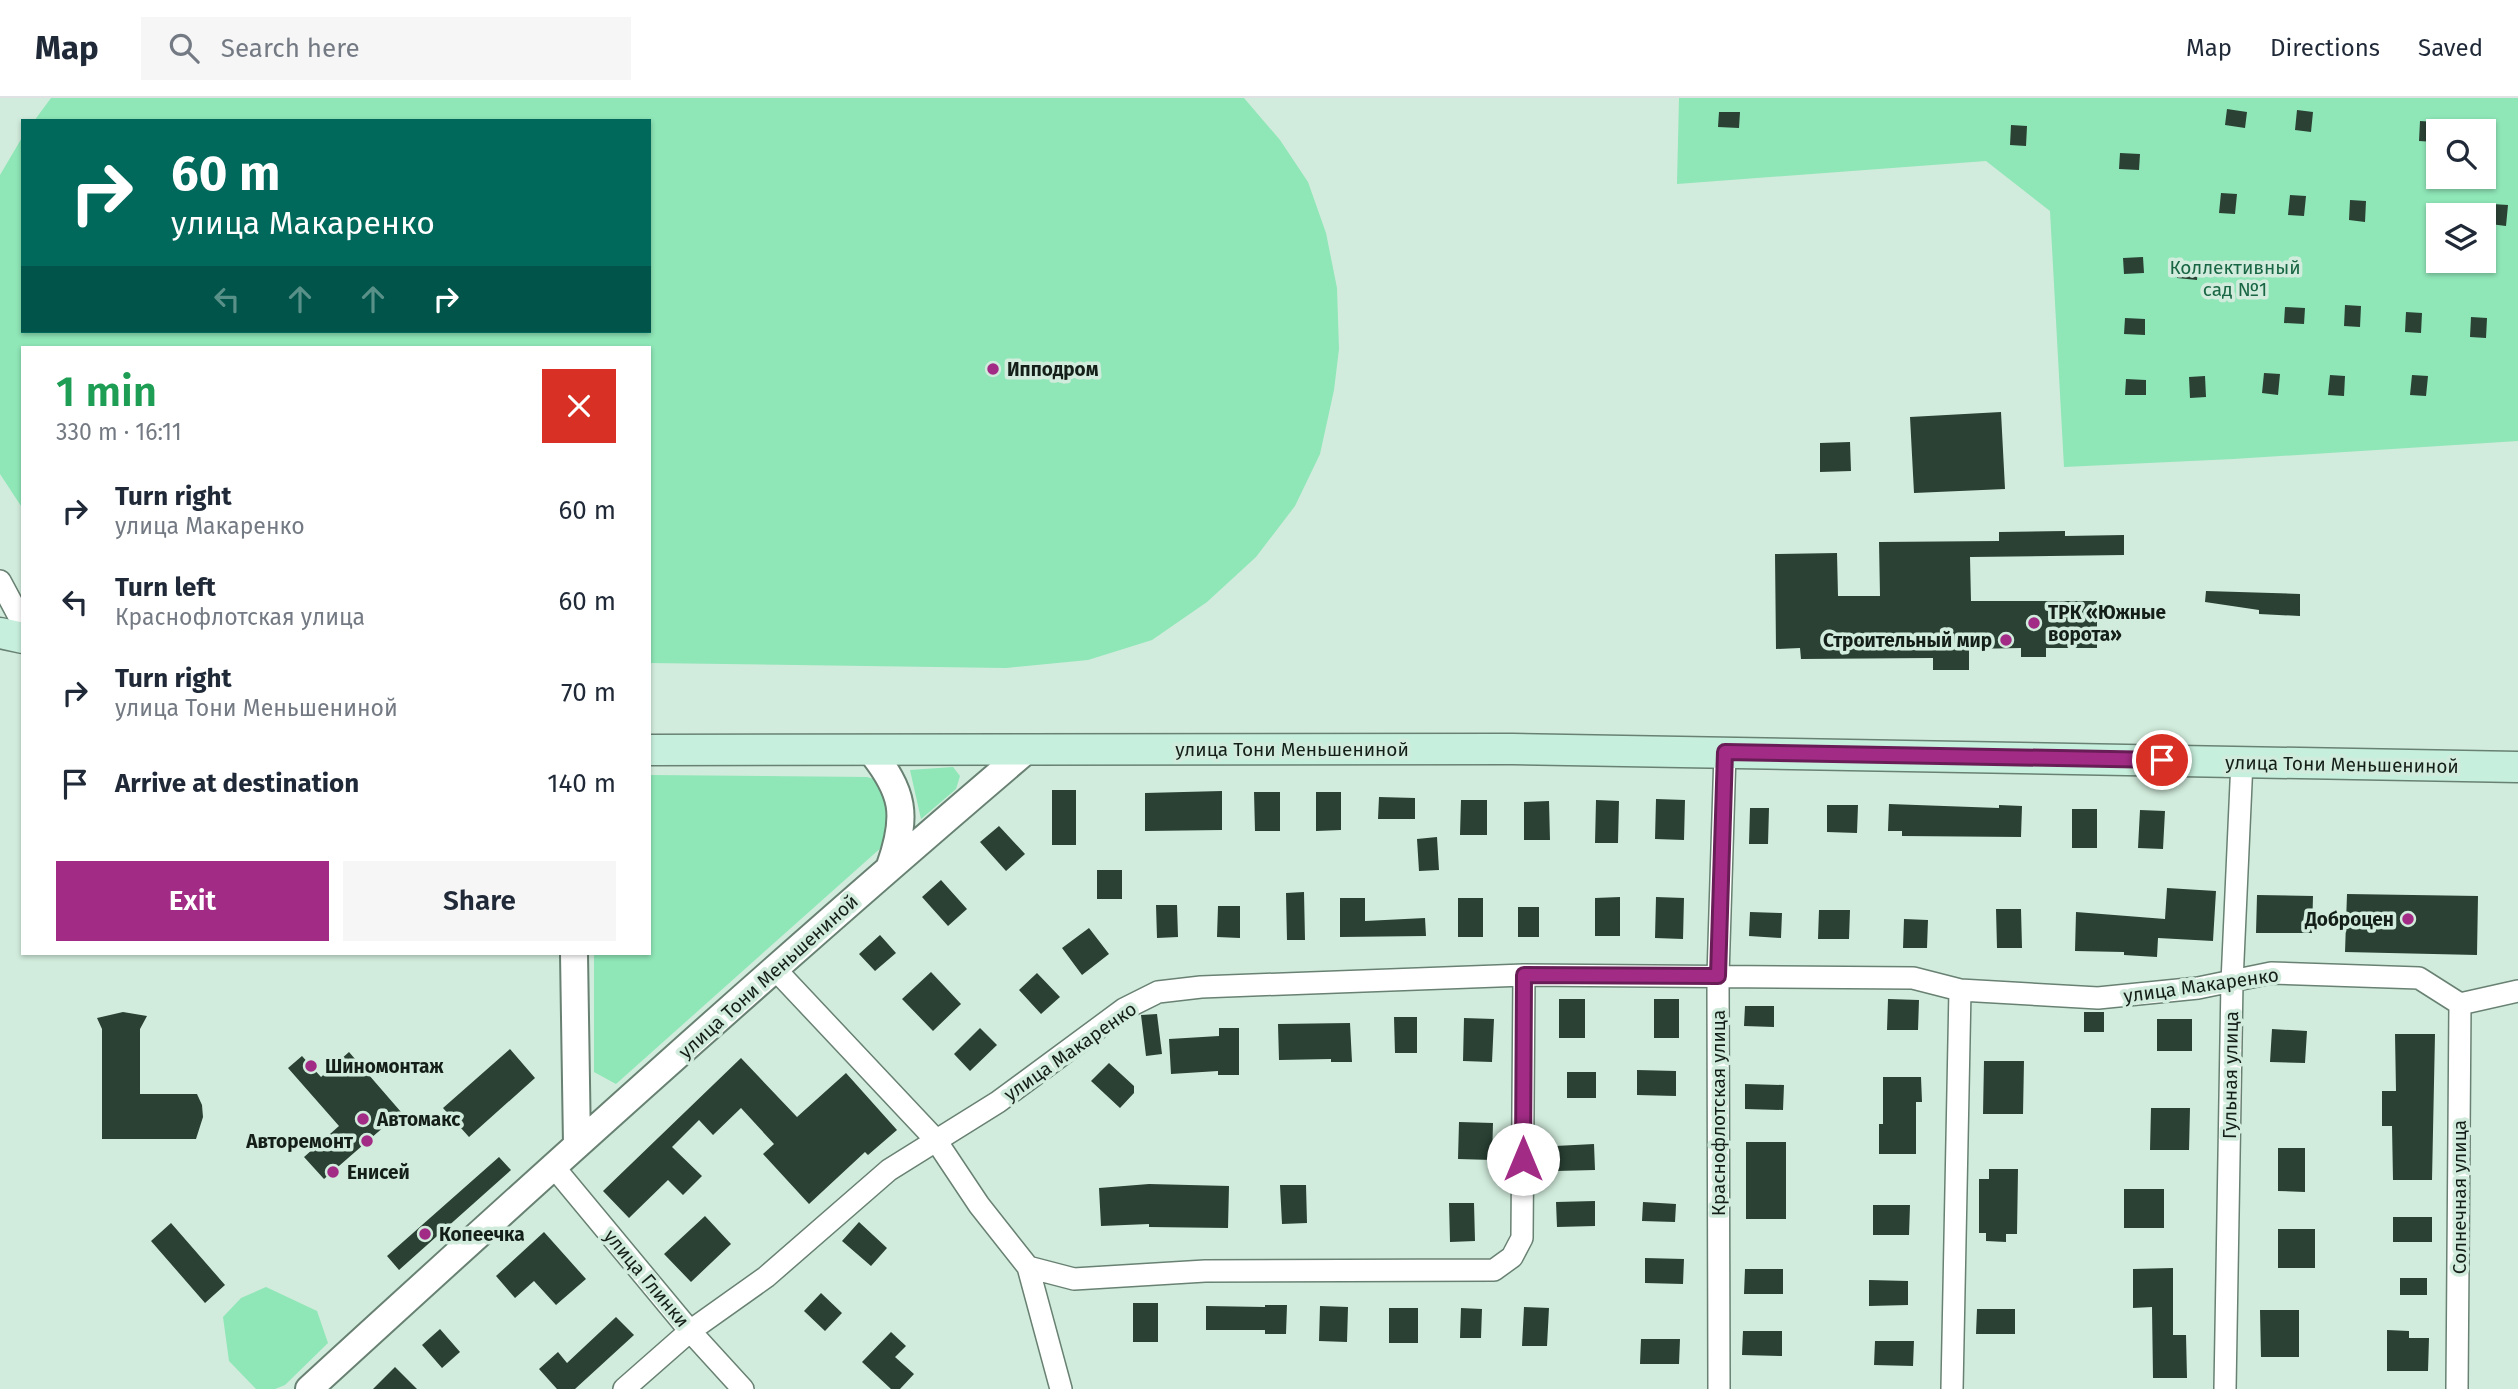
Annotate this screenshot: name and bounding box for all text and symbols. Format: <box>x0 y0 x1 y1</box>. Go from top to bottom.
search box <box>141 17 631 80</box>
text: Map <box>35 28 99 68</box>
icon: search <box>165 29 203 67</box>
text: Search here <box>221 33 360 64</box>
text: Map <box>2186 34 2232 62</box>
text: Directions <box>2270 34 2380 62</box>
text: Saved <box>2418 34 2483 62</box>
map controls <box>2426 119 2496 273</box>
button: search <box>2426 119 2496 189</box>
text: 60 m <box>171 144 280 203</box>
icon: right <box>56 147 147 238</box>
button: layers <box>2426 203 2496 273</box>
text: улица Макаренко <box>171 204 435 242</box>
park label: Коллективный сад №1 <box>2169 256 2301 301</box>
icon: left <box>208 280 246 318</box>
icon: ahead <box>281 280 319 318</box>
icon: ahead <box>354 280 392 318</box>
icon: right <box>427 280 465 318</box>
place label: Ипподром <box>1007 358 1099 381</box>
marker: Ипподром <box>985 361 1001 377</box>
text: 1 min <box>56 367 157 417</box>
button: close <box>542 369 616 443</box>
text: 330 m · 16:11 <box>56 418 182 446</box>
text: Turn right <box>115 481 232 512</box>
icon: right <box>56 492 94 530</box>
text: 60 m <box>558 495 616 526</box>
text: улица Макаренко <box>115 512 305 540</box>
text: Turn left <box>115 572 216 603</box>
icon: left <box>56 583 94 621</box>
text: 60 m <box>558 586 616 617</box>
place label: ТРК «Южные ворота» <box>2048 601 2166 646</box>
text: Краснофлотская улица <box>115 603 365 631</box>
marker: ТРК «Южные ворота» <box>2026 615 2042 631</box>
place label: Строительный мир <box>1823 629 1992 652</box>
marker: Строительный мир <box>1998 632 2014 648</box>
text: Turn right <box>115 663 232 694</box>
icon: right <box>56 674 94 712</box>
text: 70 m <box>561 677 616 708</box>
text: улица Тони Меньшениной <box>115 694 398 722</box>
pin <box>2132 730 2192 790</box>
street label: улица Тони Меньшениной <box>1175 738 1409 761</box>
icon: arrive <box>2143 741 2181 779</box>
street label: улица Тони Меньшениной <box>2225 751 2459 778</box>
icon: arrive <box>56 765 94 803</box>
text: Arrive at destination <box>115 768 359 799</box>
text: 140 m <box>547 768 616 799</box>
button: Exit <box>56 861 329 941</box>
button: Share <box>343 861 616 941</box>
street label: улица Тони Меньшениной <box>674 890 863 1063</box>
place label: Доброцен <box>2304 908 2394 931</box>
marker: Доброцен <box>2400 911 2416 927</box>
street label: улица Макаренко <box>2122 963 2280 1008</box>
street label: улица Макаренко <box>1000 997 1141 1106</box>
street label: Краснофлотская улица <box>1707 1010 1730 1216</box>
street label: Гульная улица <box>2218 1011 2243 1139</box>
place label: Шиномонтаж <box>325 1055 444 1078</box>
marker: Шиномонтаж <box>303 1058 319 1074</box>
place label: Автомакс <box>376 1108 460 1131</box>
marker: Автомакс <box>355 1111 371 1127</box>
street label: Солнечная улица <box>2448 1120 2471 1274</box>
position arrow <box>1486 1122 1560 1196</box>
place label: Авторемонт <box>245 1130 354 1153</box>
marker: Авторемонт <box>359 1133 375 1149</box>
place label: Енисей <box>347 1161 410 1184</box>
marker: Енисей <box>325 1164 341 1180</box>
place label: Копеечка <box>439 1223 525 1246</box>
street label: улица Глинки <box>599 1225 694 1332</box>
marker: Копеечка <box>417 1226 433 1242</box>

